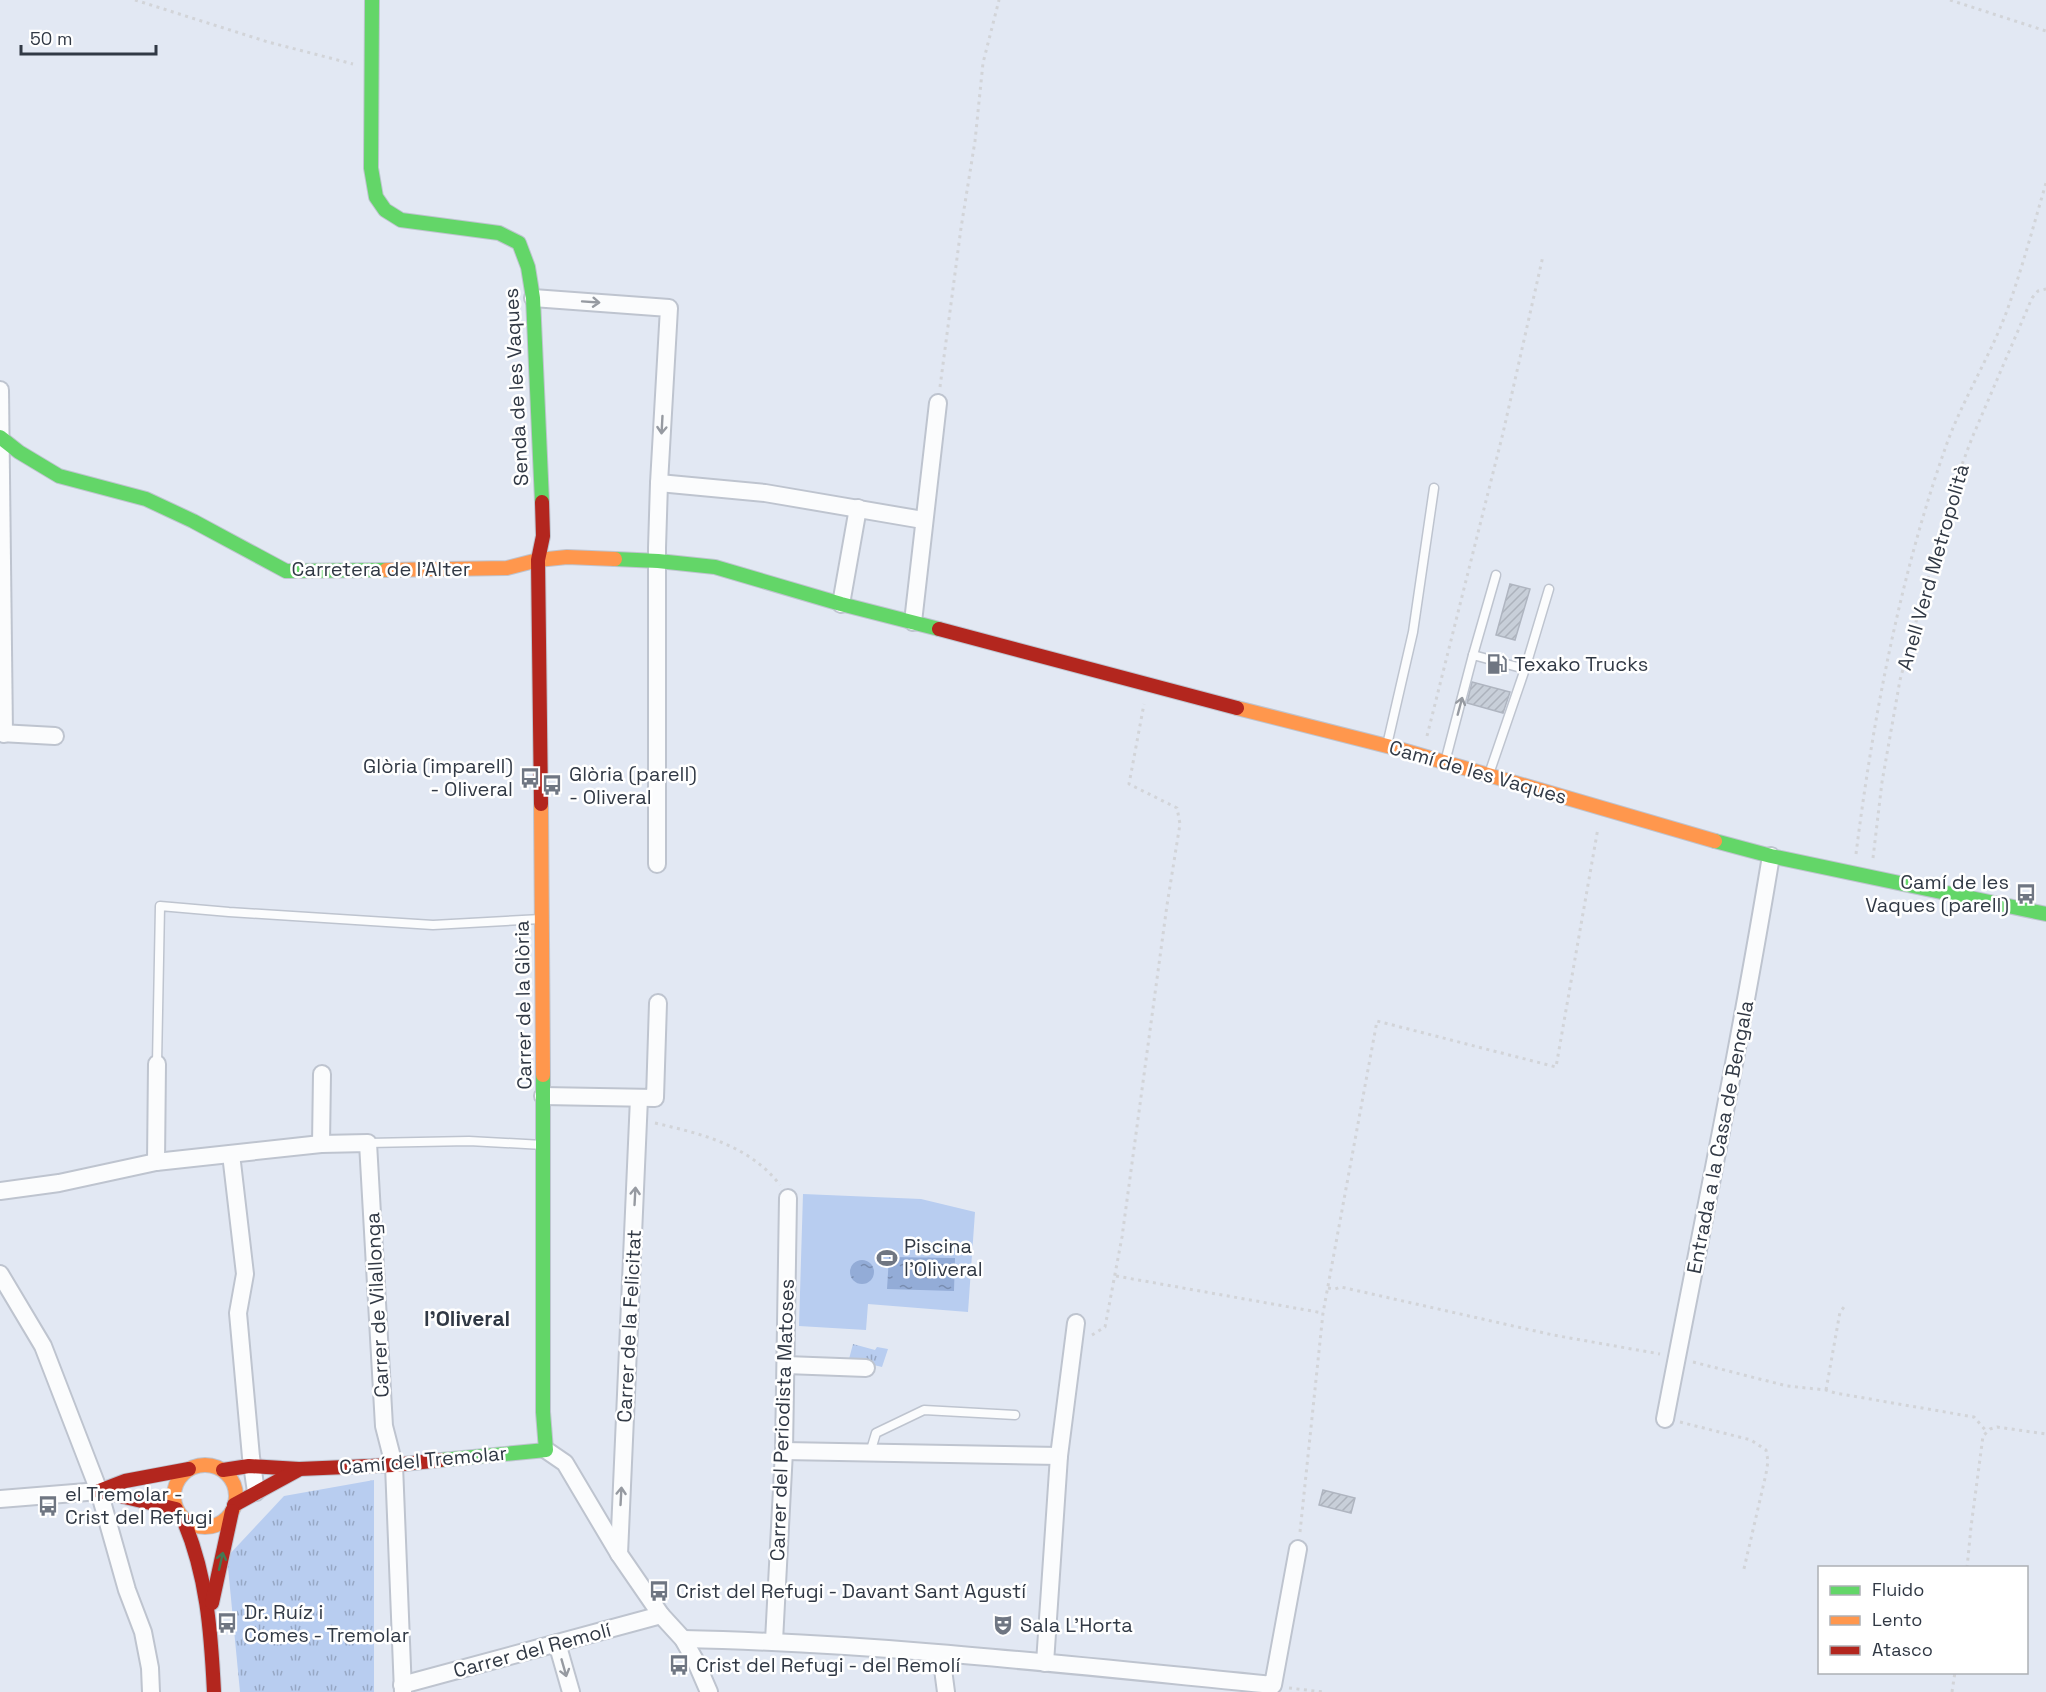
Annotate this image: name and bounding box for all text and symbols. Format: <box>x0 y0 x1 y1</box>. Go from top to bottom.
scale bar <box>21 18 156 56</box>
text: 50 m <box>30 27 72 50</box>
street label: Senda de les Vaques <box>498 287 534 487</box>
one-way arrow <box>581 297 601 308</box>
one-way arrow <box>656 415 667 434</box>
street label: Anell Verd Metropolità <box>1891 461 1975 673</box>
street label: Carretera de l'Alter <box>292 556 470 582</box>
place label: Texako Trucks <box>1514 651 1648 677</box>
fuel station icon: Texako Trucks <box>1485 652 1509 676</box>
one-way arrow <box>1454 697 1466 716</box>
street label: Camí de les Vaques <box>1386 734 1570 810</box>
place label: Glòria (imparell) - Oliveral <box>363 753 513 802</box>
place label: Glòria (parell) - Oliveral <box>569 761 697 810</box>
bus stop icon: Glòria (imparell) - Oliveral <box>518 766 542 790</box>
bus stop icon: Glòria (parell) - Oliveral <box>540 773 564 797</box>
place label: Camí de les Vaques (parell) <box>1865 869 2009 918</box>
bus stop icon: Camí de les Vaques (parell) <box>2014 882 2038 906</box>
street label: Carrer de la Glòria <box>509 920 537 1090</box>
street label: Entrada a la Casa de Bengala <box>1681 998 1759 1276</box>
one-way arrow <box>629 1186 640 1206</box>
street label: Carrer de Vilallonga <box>359 1212 395 1398</box>
street label: Carrer de la Felicitat <box>611 1229 647 1423</box>
place label: Piscina l'Oliveral <box>904 1233 983 1282</box>
sports icon: Piscina l'Oliveral <box>875 1246 899 1270</box>
street label: Carrer del Periodista Matoses <box>764 1278 800 1562</box>
district label: l'Oliveral <box>424 1305 510 1332</box>
street label: Camí del Tremolar <box>338 1440 508 1480</box>
place label: el Tremolar - Crist del Refugi <box>65 1481 213 1530</box>
one-way arrow <box>616 1486 627 1506</box>
bus stop icon: el Tremolar - Crist del Refugi <box>36 1494 60 1518</box>
one-way arrow <box>216 1552 227 1571</box>
legend <box>1818 1566 2028 1674</box>
place label: Crist del Refugi - Davant Sant Agustí <box>676 1578 1026 1604</box>
text: Fluido <box>1872 1578 1924 1601</box>
bus stop icon: Crist del Refugi - Davant Sant Agustí <box>647 1579 671 1603</box>
place label: Dr. Ruíz i Comes - Tremolar <box>244 1599 409 1648</box>
text: Lento <box>1872 1608 1922 1631</box>
bus stop icon: Dr. Ruíz i Comes - Tremolar <box>215 1611 239 1635</box>
place label: Sala L'Horta <box>1020 1612 1133 1638</box>
theatre icon: Sala L'Horta <box>991 1613 1015 1637</box>
street label: Carrer del Remolí <box>450 1616 614 1684</box>
text: Atasco <box>1872 1638 1933 1661</box>
place label: Crist del Refugi - del Remolí <box>696 1652 960 1678</box>
bus stop icon: Crist del Refugi - del Remolí <box>667 1653 691 1677</box>
one-way arrow <box>559 1658 570 1677</box>

